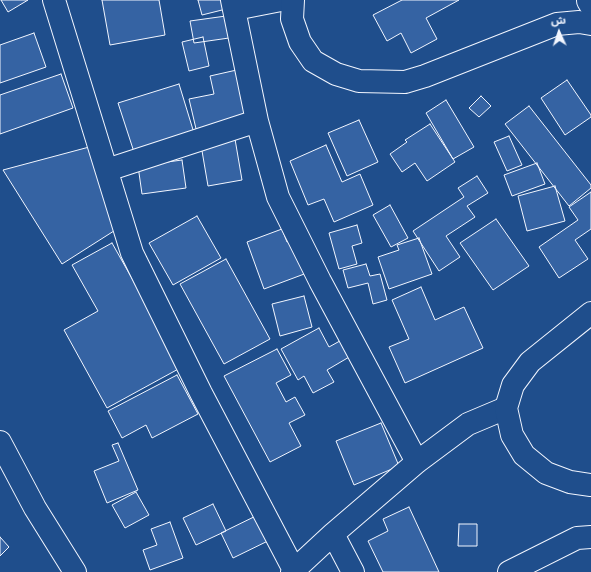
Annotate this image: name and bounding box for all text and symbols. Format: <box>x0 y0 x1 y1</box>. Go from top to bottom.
north arrow <box>539 12 579 52</box>
text: ش <box>550 13 566 27</box>

